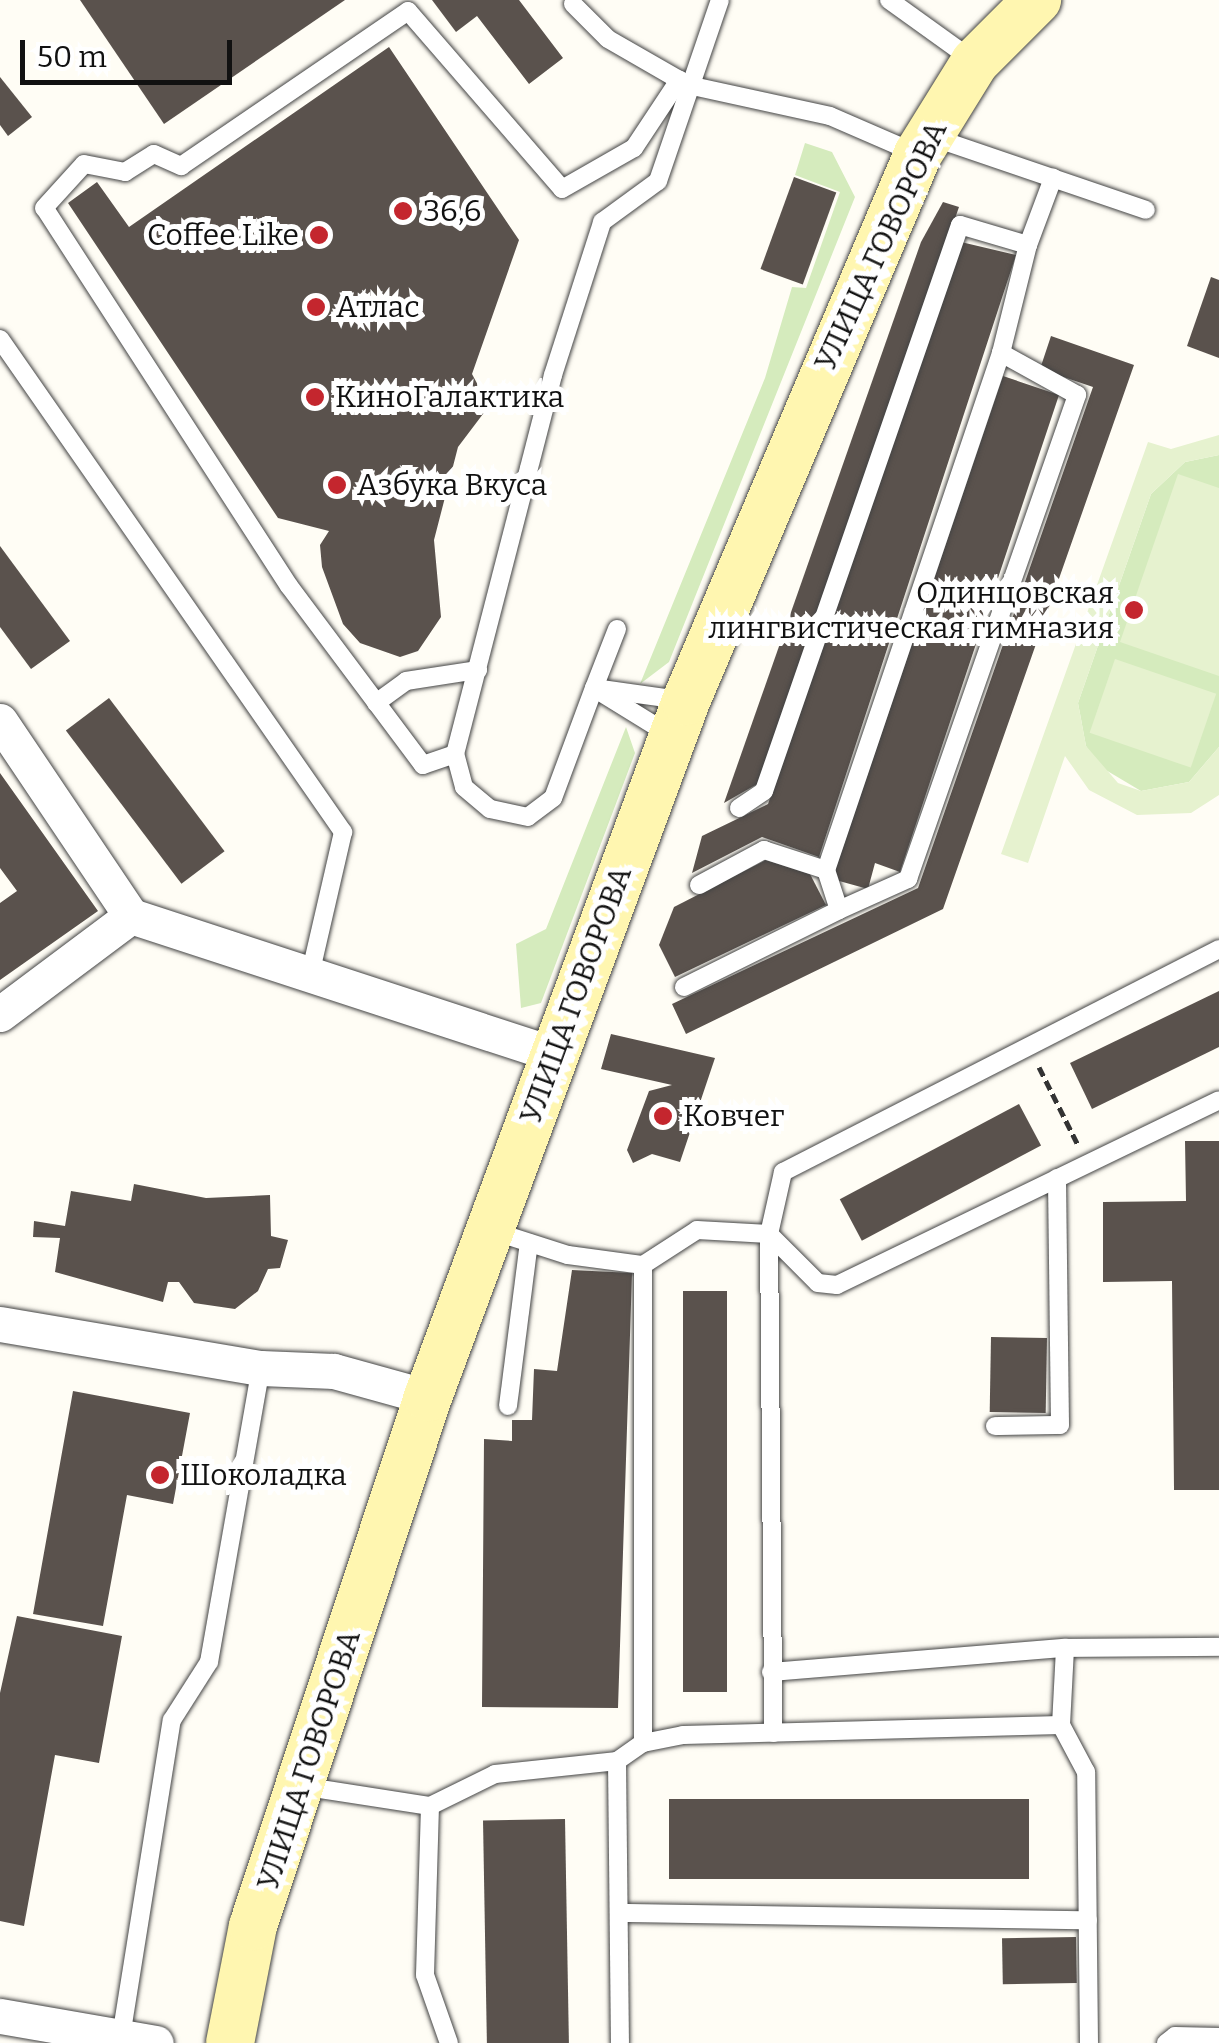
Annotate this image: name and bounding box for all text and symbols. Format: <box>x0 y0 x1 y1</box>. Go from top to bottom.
scale bar <box>25 20 238 82</box>
text: 50 m <box>37 39 107 75</box>
street label: УЛИЦА ГОВОРОВА <box>807 116 955 376</box>
place label: 36,6 <box>423 193 481 229</box>
marker: 36,6 <box>392 200 414 222</box>
place label: Coffee Like <box>147 217 299 253</box>
marker: Coffee Like <box>308 224 330 246</box>
place label: Атлас <box>336 289 420 325</box>
marker: Атлас <box>305 296 327 318</box>
place label: КиноГалактика <box>335 379 564 415</box>
marker: КиноГалактика <box>304 386 326 408</box>
place label: Азбука Вкуса <box>357 467 547 503</box>
marker: Азбука Вкуса <box>326 474 348 496</box>
place label: Одинцовская лингвистическая гимназия <box>708 575 1114 646</box>
marker: Одинцовская лингвистическая гимназия <box>1123 599 1145 621</box>
street label: УЛИЦА ГОВОРОВА <box>513 861 639 1129</box>
place label: Ковчег <box>683 1098 784 1134</box>
marker: Ковчег <box>652 1105 674 1127</box>
place label: Шоколадка <box>180 1457 347 1493</box>
marker: Шоколадка <box>149 1464 171 1486</box>
street label: УЛИЦА ГОВОРОВА <box>250 1626 368 1894</box>

